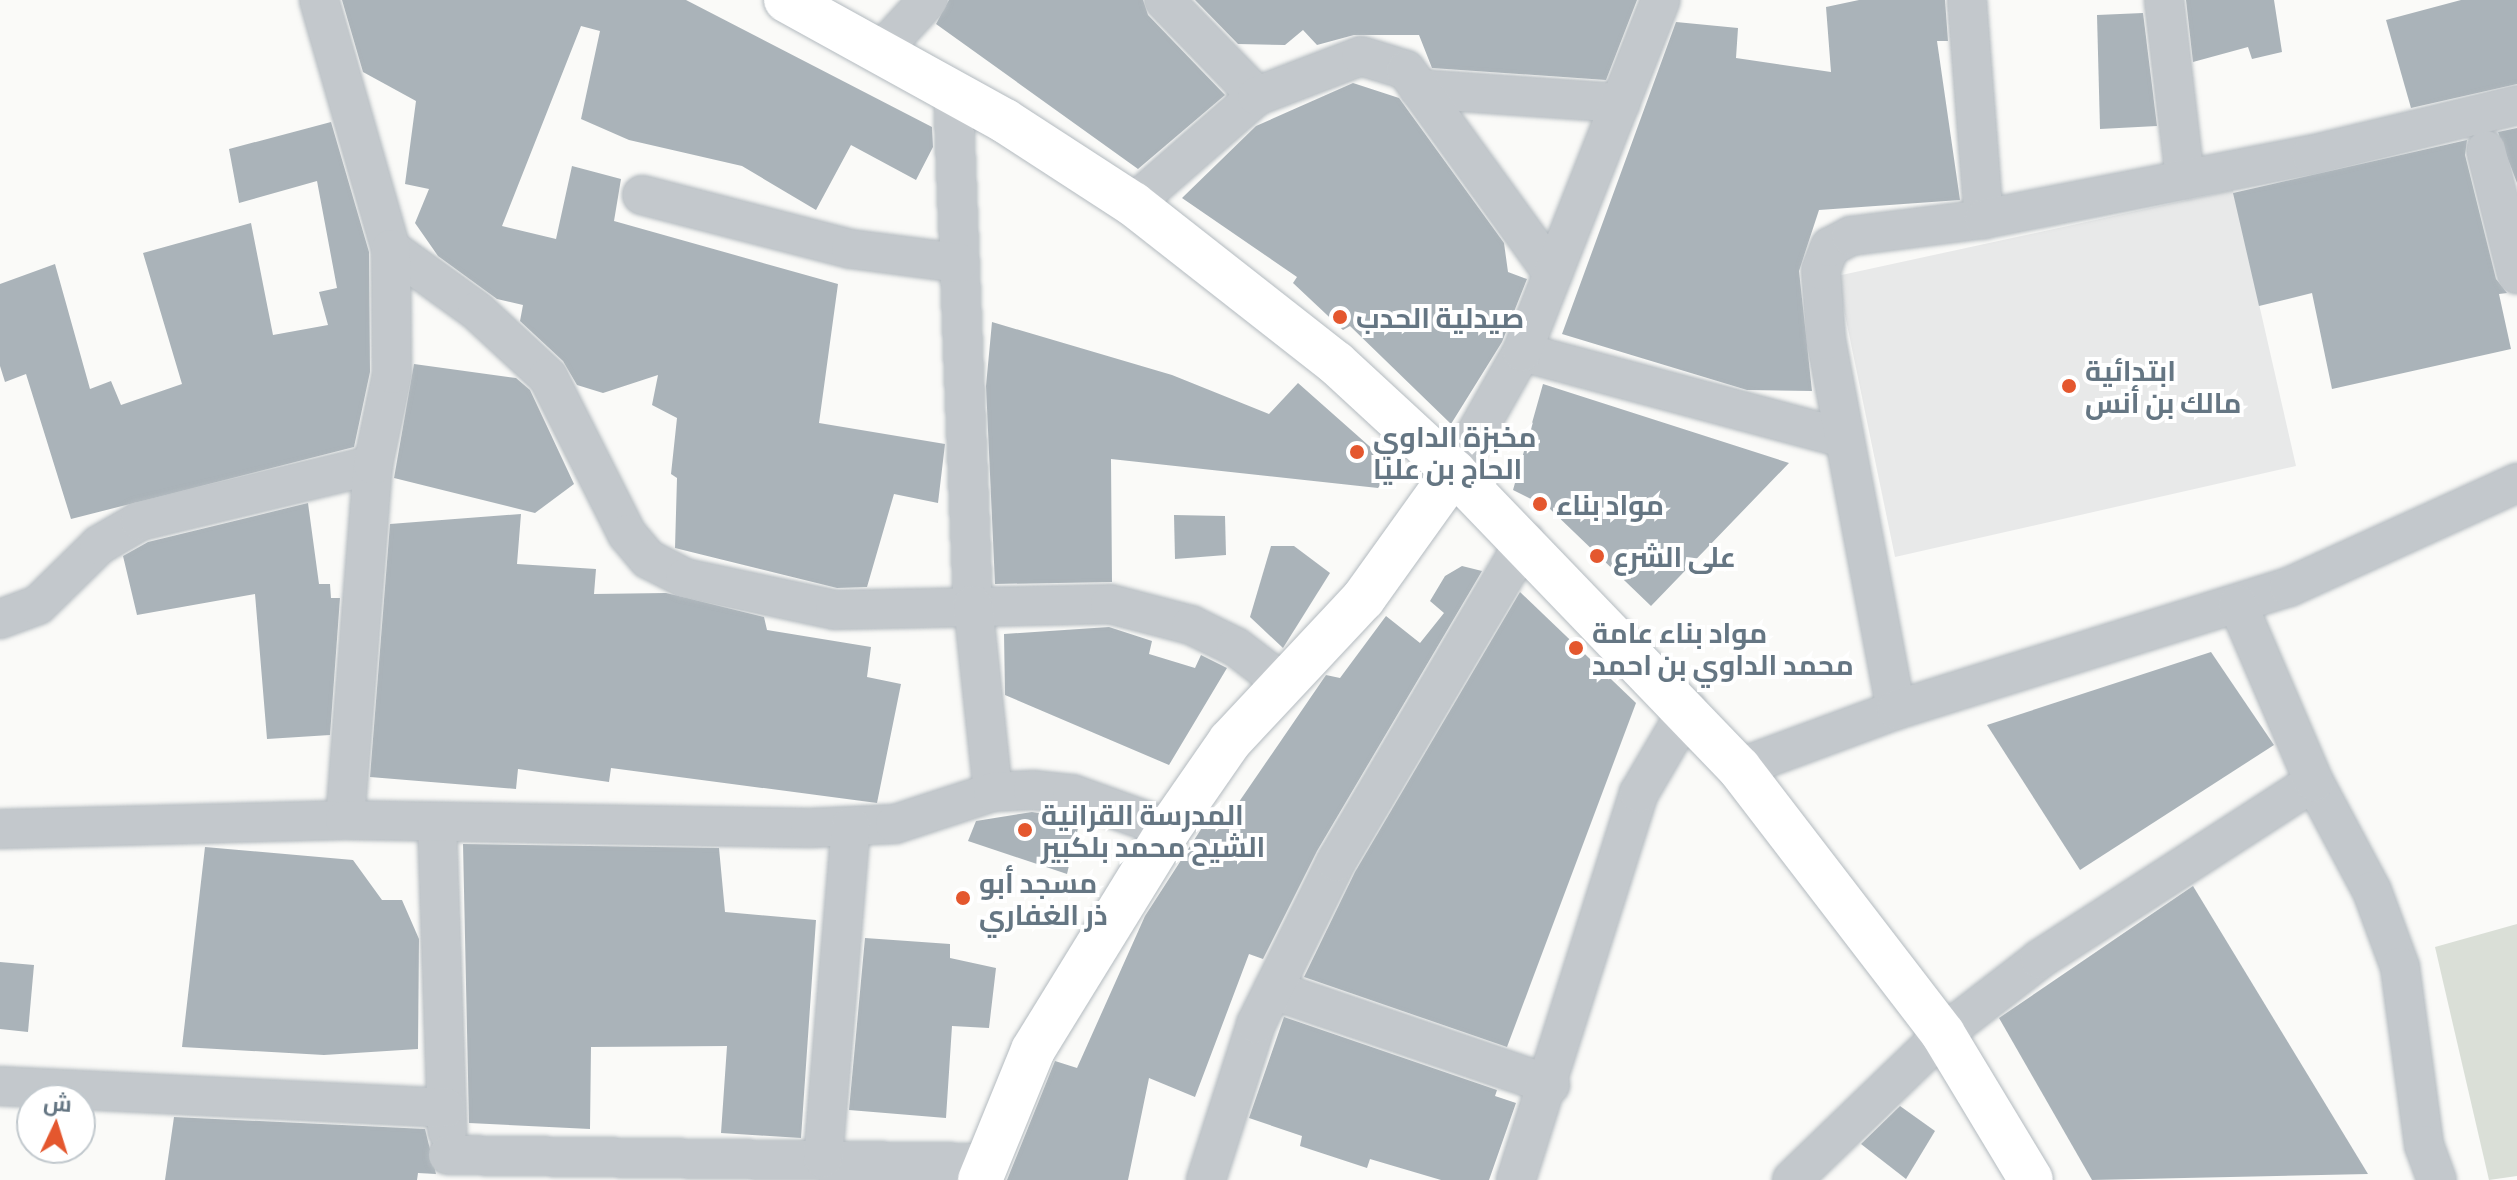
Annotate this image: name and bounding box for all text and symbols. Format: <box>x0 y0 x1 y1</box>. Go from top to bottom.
place label: صيدلية الحدب <box>1356 300 1524 334</box>
marker: صيدلية الحدب <box>1331 308 1349 326</box>
place label: ابتدائية مالك بن أنس <box>2085 353 2242 419</box>
marker: ابتدائية مالك بن أنس <box>2060 377 2078 395</box>
place label: مخبزة الداوي الحاج بن عليا <box>1373 419 1537 485</box>
marker: مخبزة الداوي الحاج بن عليا <box>1348 443 1366 461</box>
place label: مواد بناء <box>1556 487 1664 521</box>
marker: مواد بناء <box>1531 495 1549 513</box>
place label: على الشرع <box>1613 539 1736 573</box>
marker: على الشرع <box>1588 547 1606 565</box>
place label: مواد بناء عامة محمد الداوي بن احمد <box>1592 615 1854 681</box>
marker: مواد بناء عامة محمد الداوي بن احمد <box>1567 639 1585 657</box>
place label: المدرسة القرانية الشيح محمد بلكبير <box>1041 797 1265 863</box>
marker: المدرسة القرانية الشيح محمد بلكبير <box>1016 821 1034 839</box>
place label: مسجد أبو ذر الغفاري <box>979 865 1108 931</box>
marker: مسجد أبو ذر الغفاري <box>954 889 972 907</box>
north arrow <box>16 1084 96 1164</box>
text: ش <box>43 1088 73 1116</box>

